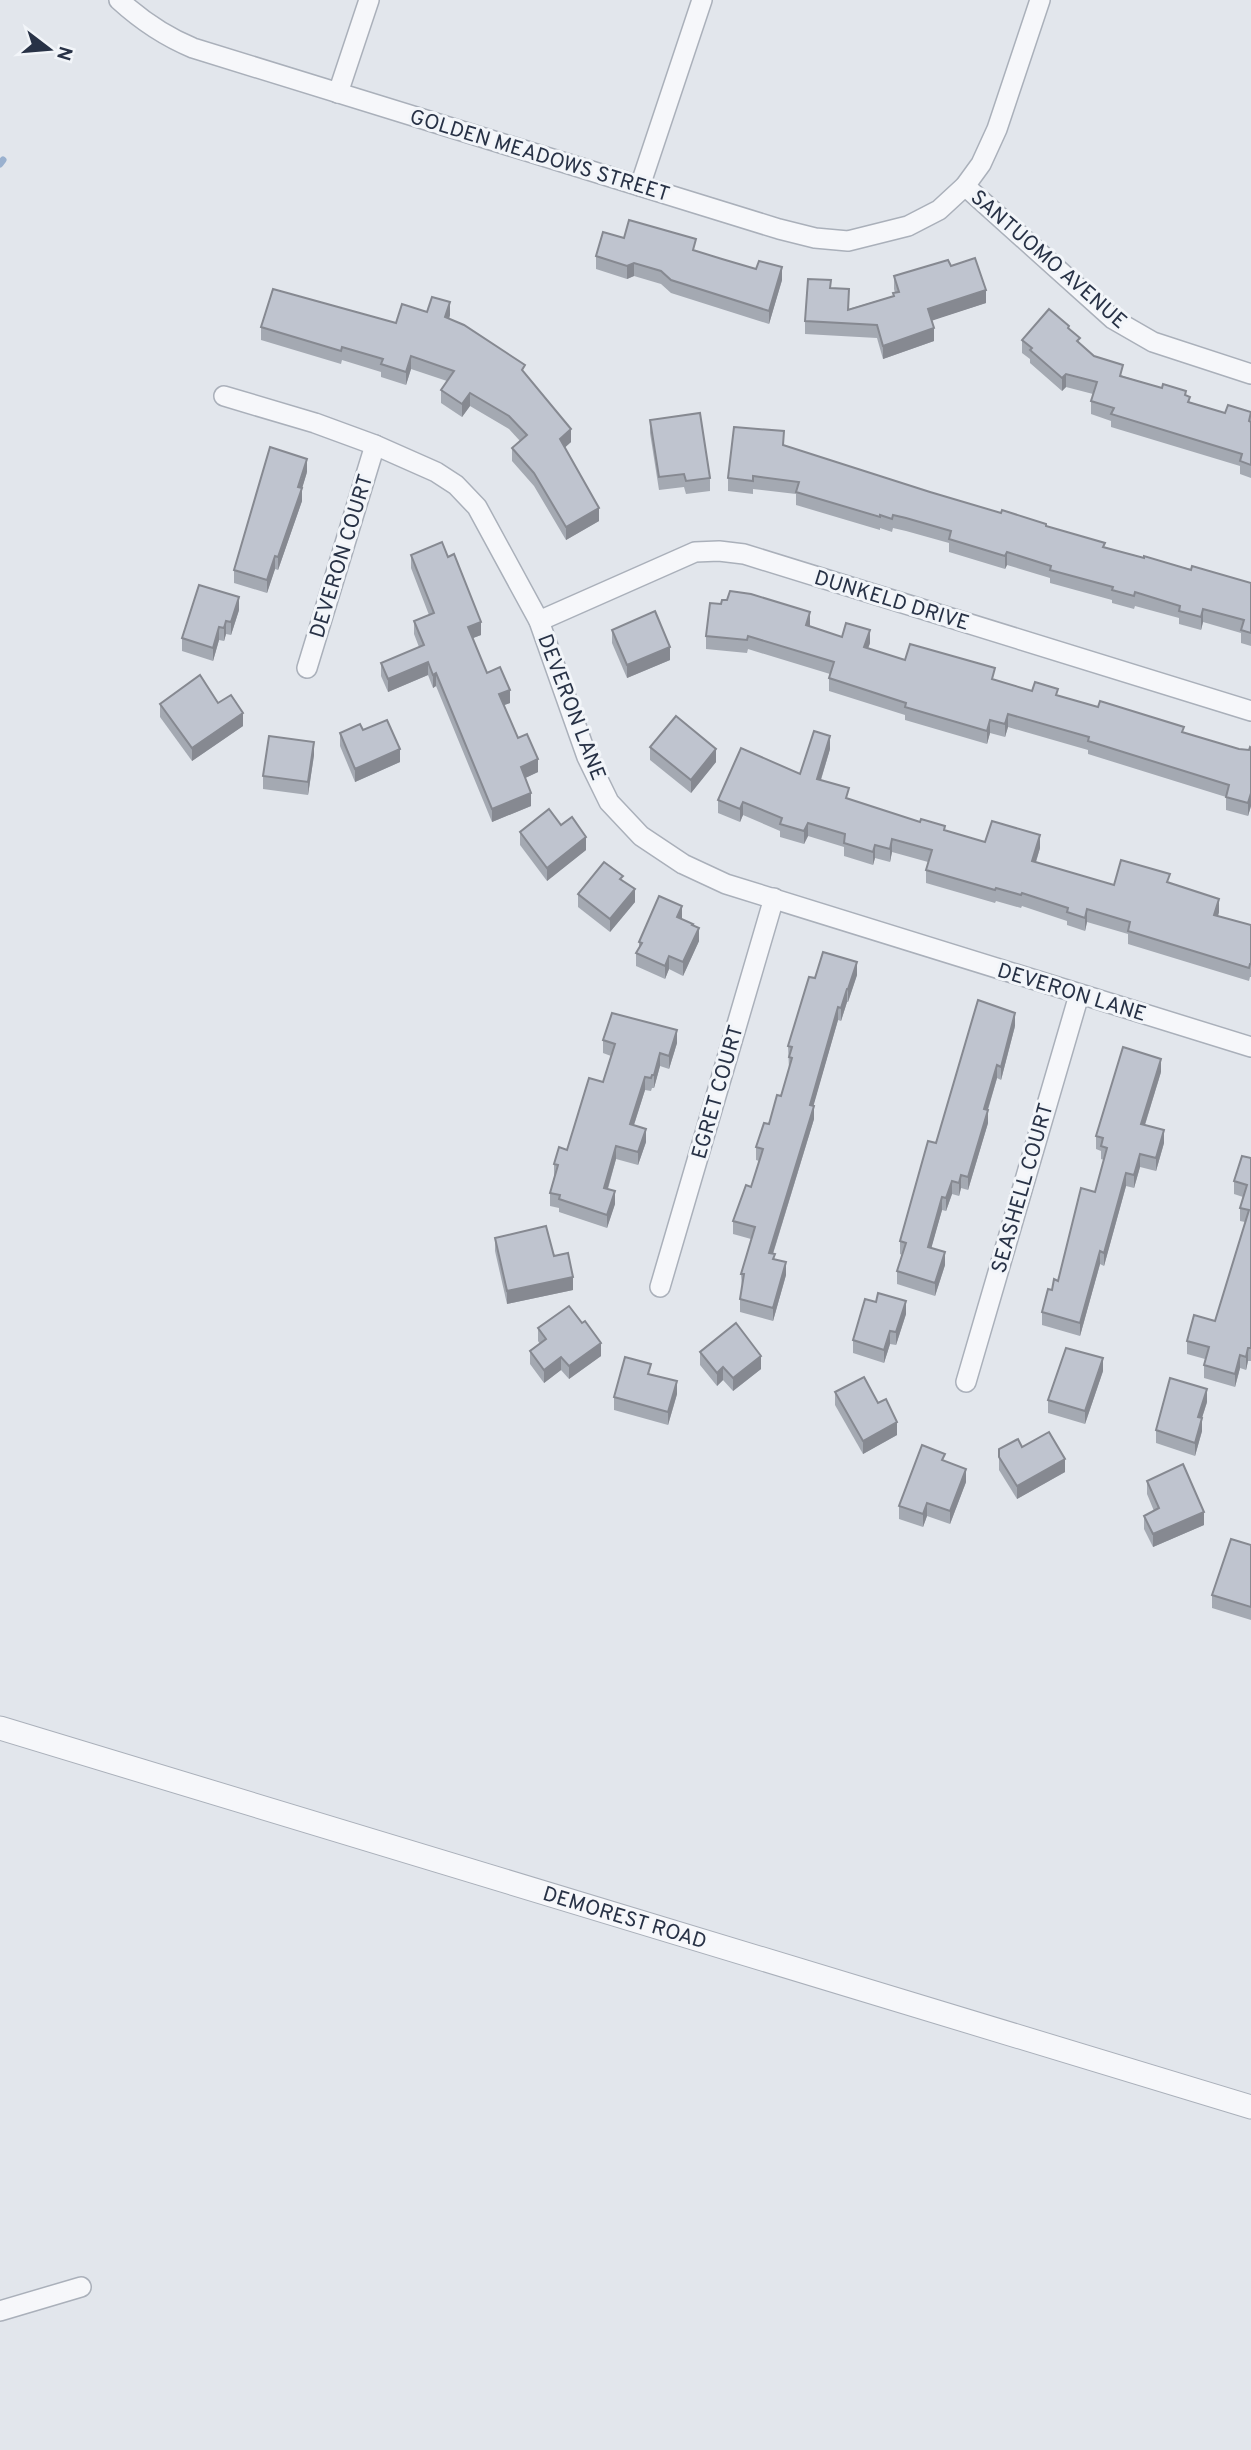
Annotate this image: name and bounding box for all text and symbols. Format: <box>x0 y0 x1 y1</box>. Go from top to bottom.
north arrow <box>14 14 84 84</box>
text: N <box>50 43 77 63</box>
street label: GOLDEN MEADOWS STREET <box>406 104 673 209</box>
street label: SANTUOMO AVENUE <box>964 185 1132 336</box>
street label: DEVERON COURT <box>305 471 380 642</box>
street label: DUNKELD DRIVE <box>811 565 972 638</box>
street label: DEVERON LANE <box>530 631 611 785</box>
street label: DEVERON LANE <box>994 958 1149 1029</box>
street label: EGRET COURT <box>686 1022 750 1162</box>
street label: SEASHELL COURT <box>986 1100 1061 1277</box>
street label: DEMOREST ROAD <box>539 1881 710 1956</box>

